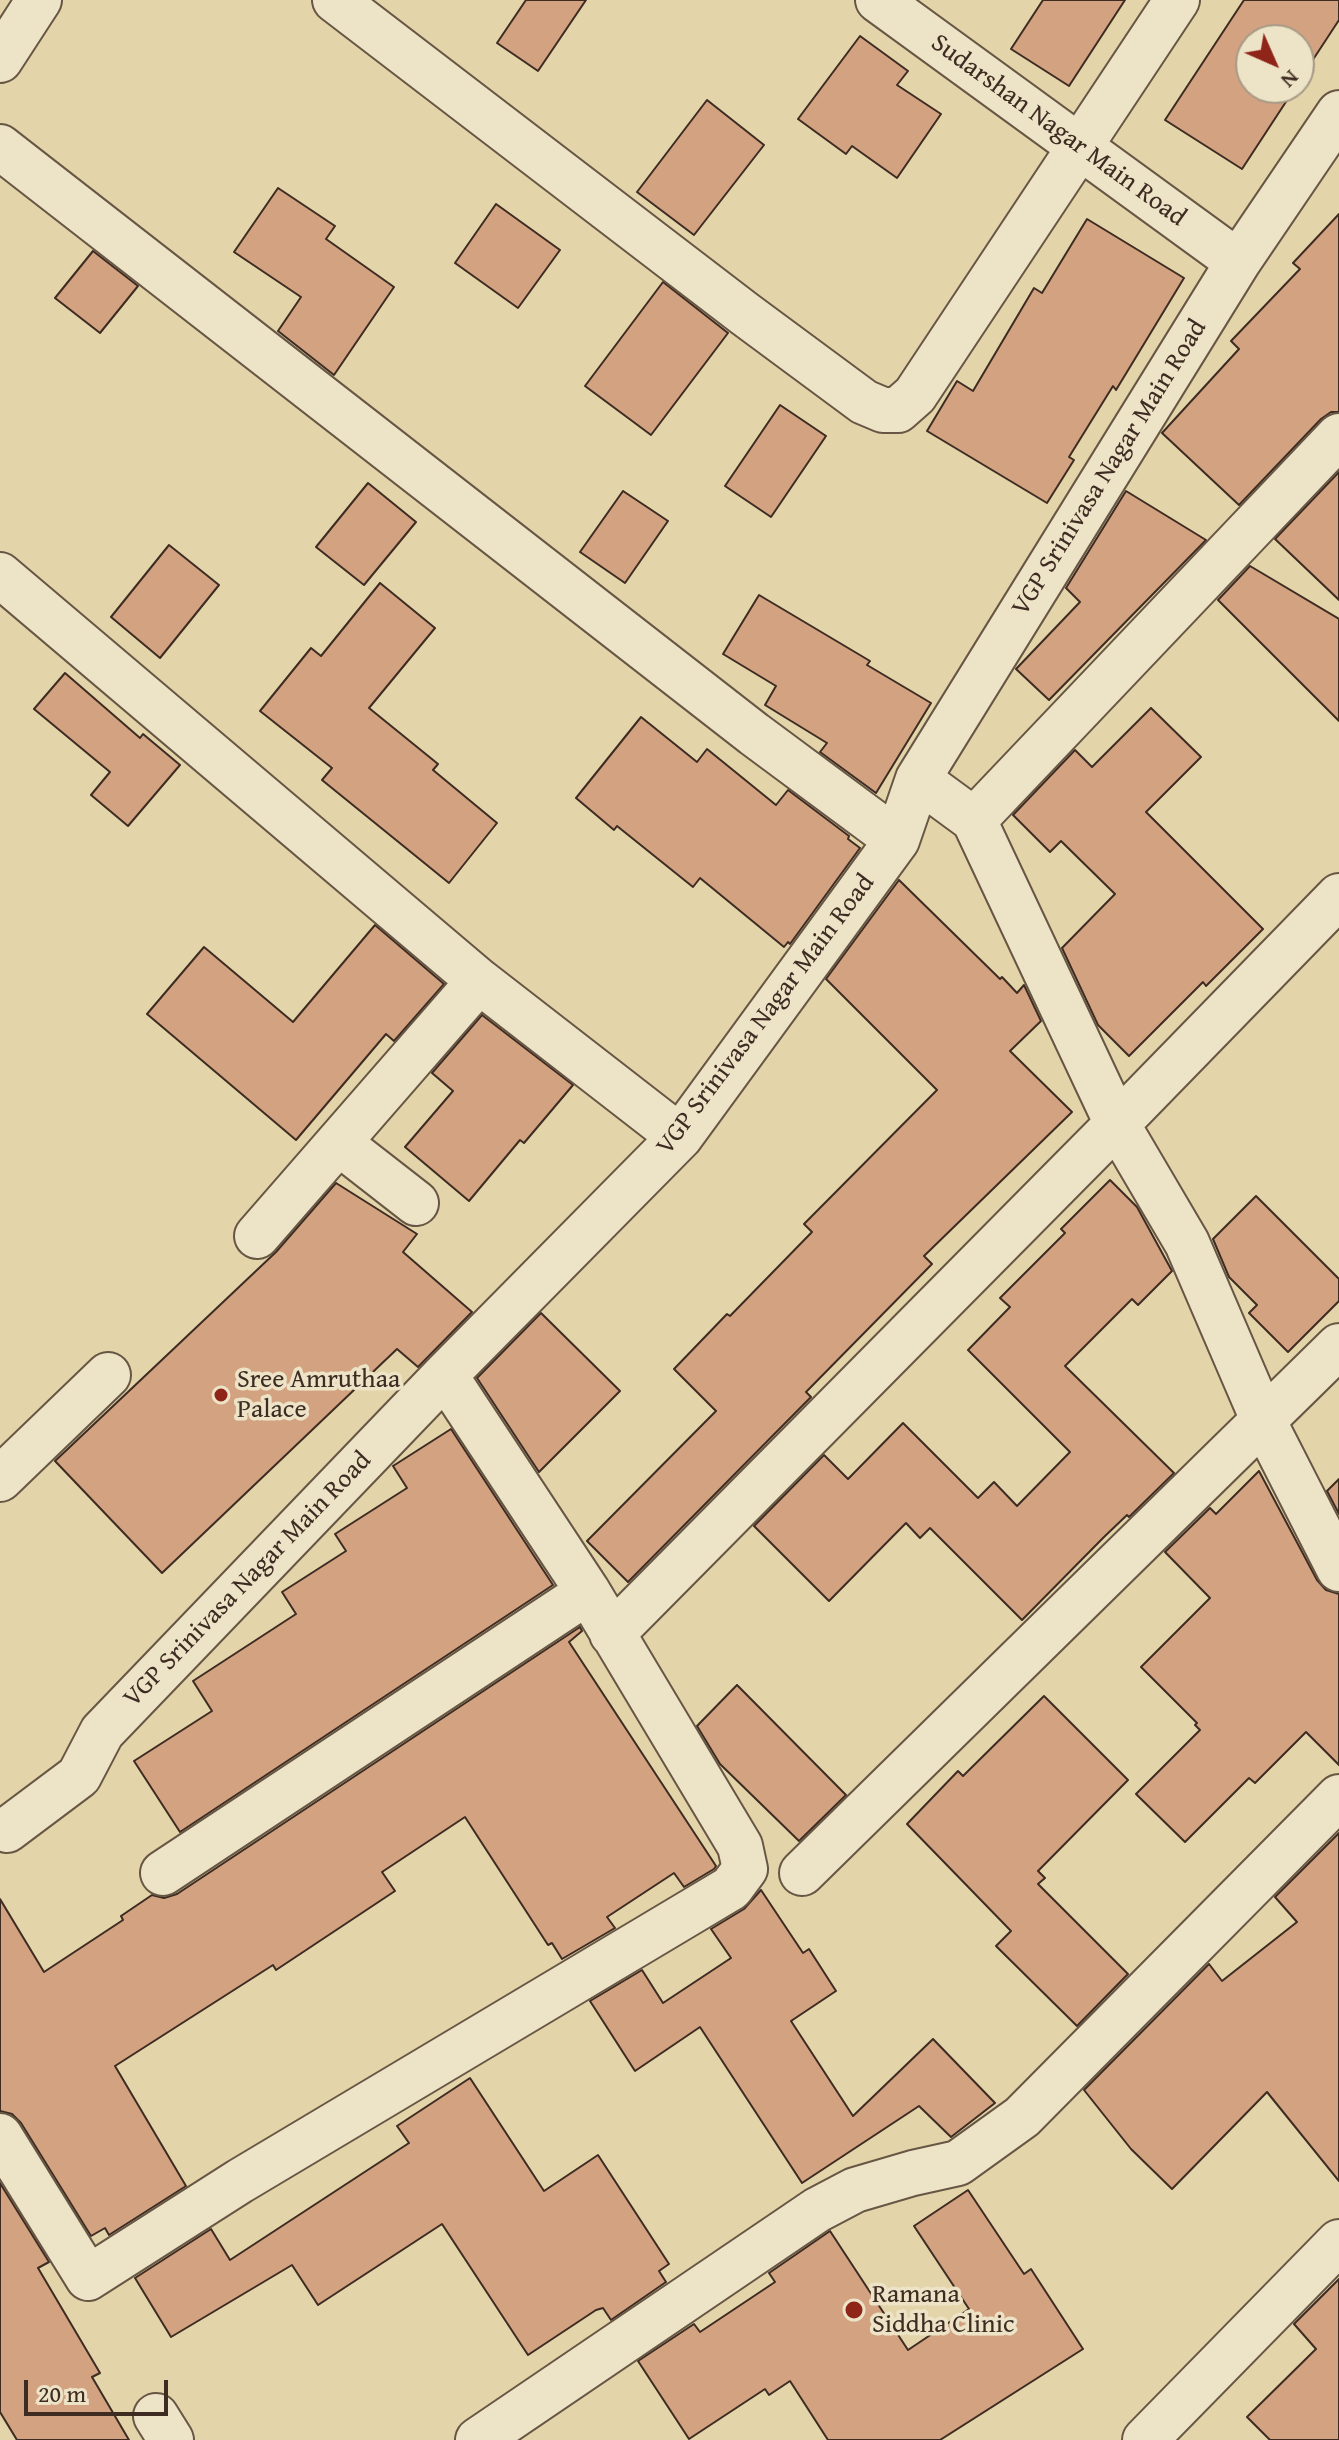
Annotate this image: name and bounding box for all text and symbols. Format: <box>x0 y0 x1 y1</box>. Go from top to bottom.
north arrow <box>1235 24 1315 104</box>
street label: Sudarshan Nagar Main Road <box>924 28 1192 234</box>
text: N <box>1274 63 1307 96</box>
street label: VGP Srinivasa Nagar Main Road <box>1006 314 1214 622</box>
street label: VGP Srinivasa Nagar Main Road <box>650 869 882 1161</box>
place label: Sree Amruthaa Palace <box>237 1364 400 1426</box>
marker: Sree Amruthaa Palace <box>212 1386 230 1404</box>
street label: VGP Srinivasa Nagar Main Road <box>118 1446 378 1714</box>
place label: Ramana Siddha Clinic <box>872 2279 1015 2340</box>
marker: Ramana Siddha Clinic <box>843 2299 865 2321</box>
scale bar <box>28 2364 172 2414</box>
text: 20 m <box>38 2376 86 2411</box>

